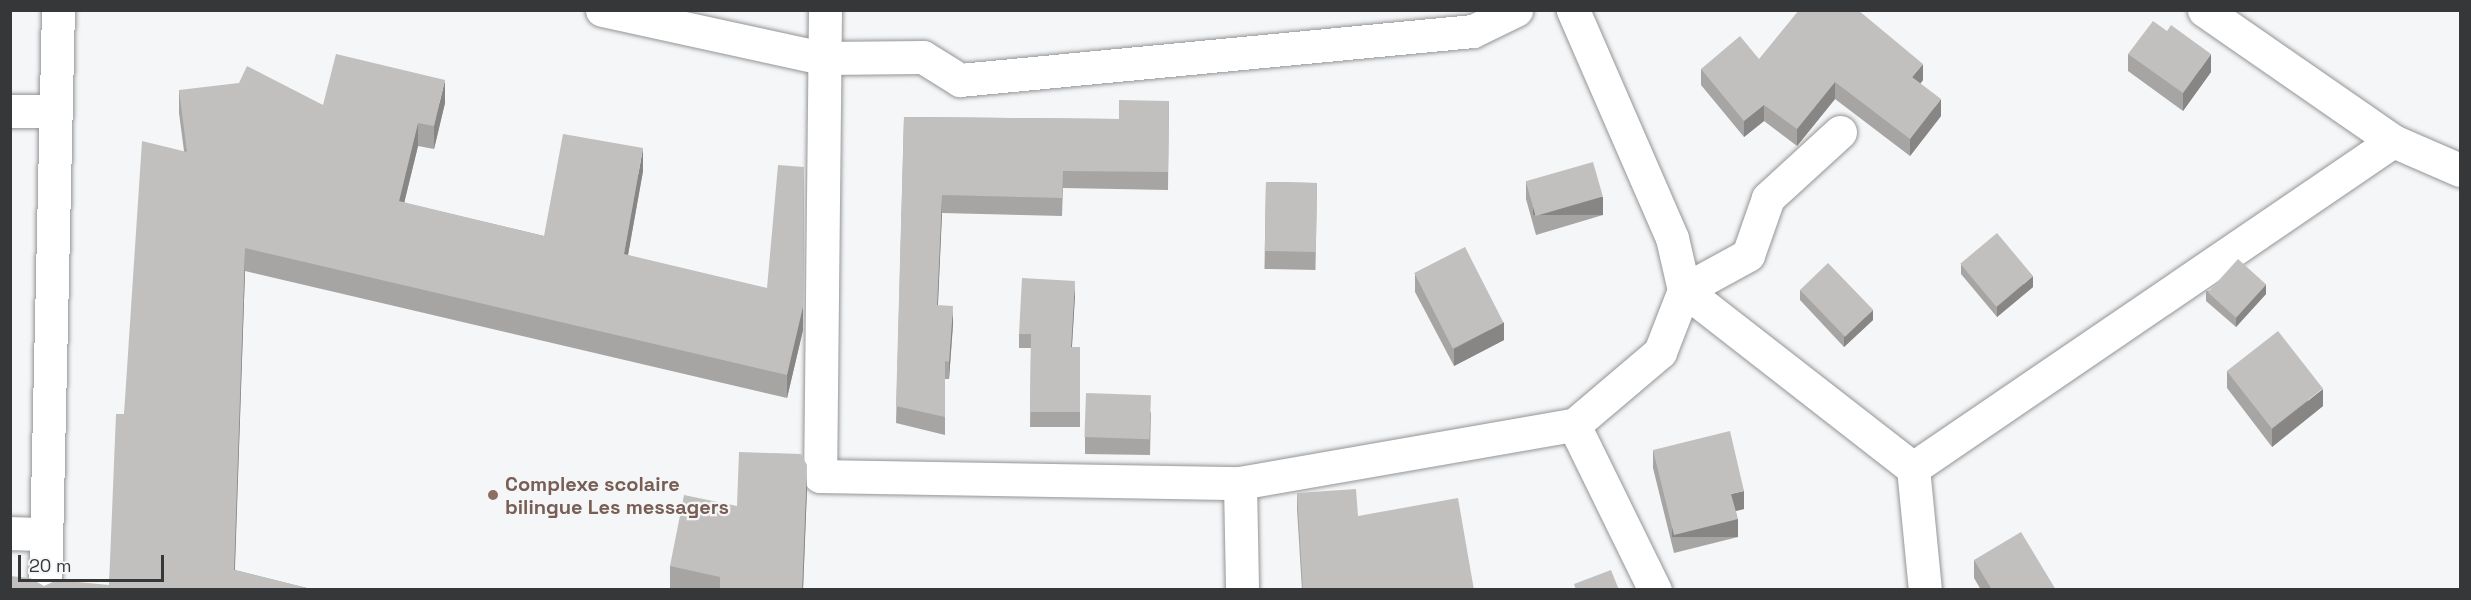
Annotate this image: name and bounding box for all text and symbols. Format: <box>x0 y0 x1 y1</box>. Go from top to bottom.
place label: Complexe scolaire bilingue Les messagers <box>505 472 729 519</box>
marker: Complexe scolaire bilingue Les messagers <box>486 488 500 502</box>
scale bar <box>21 543 166 581</box>
text: 20 m <box>29 554 72 577</box>

